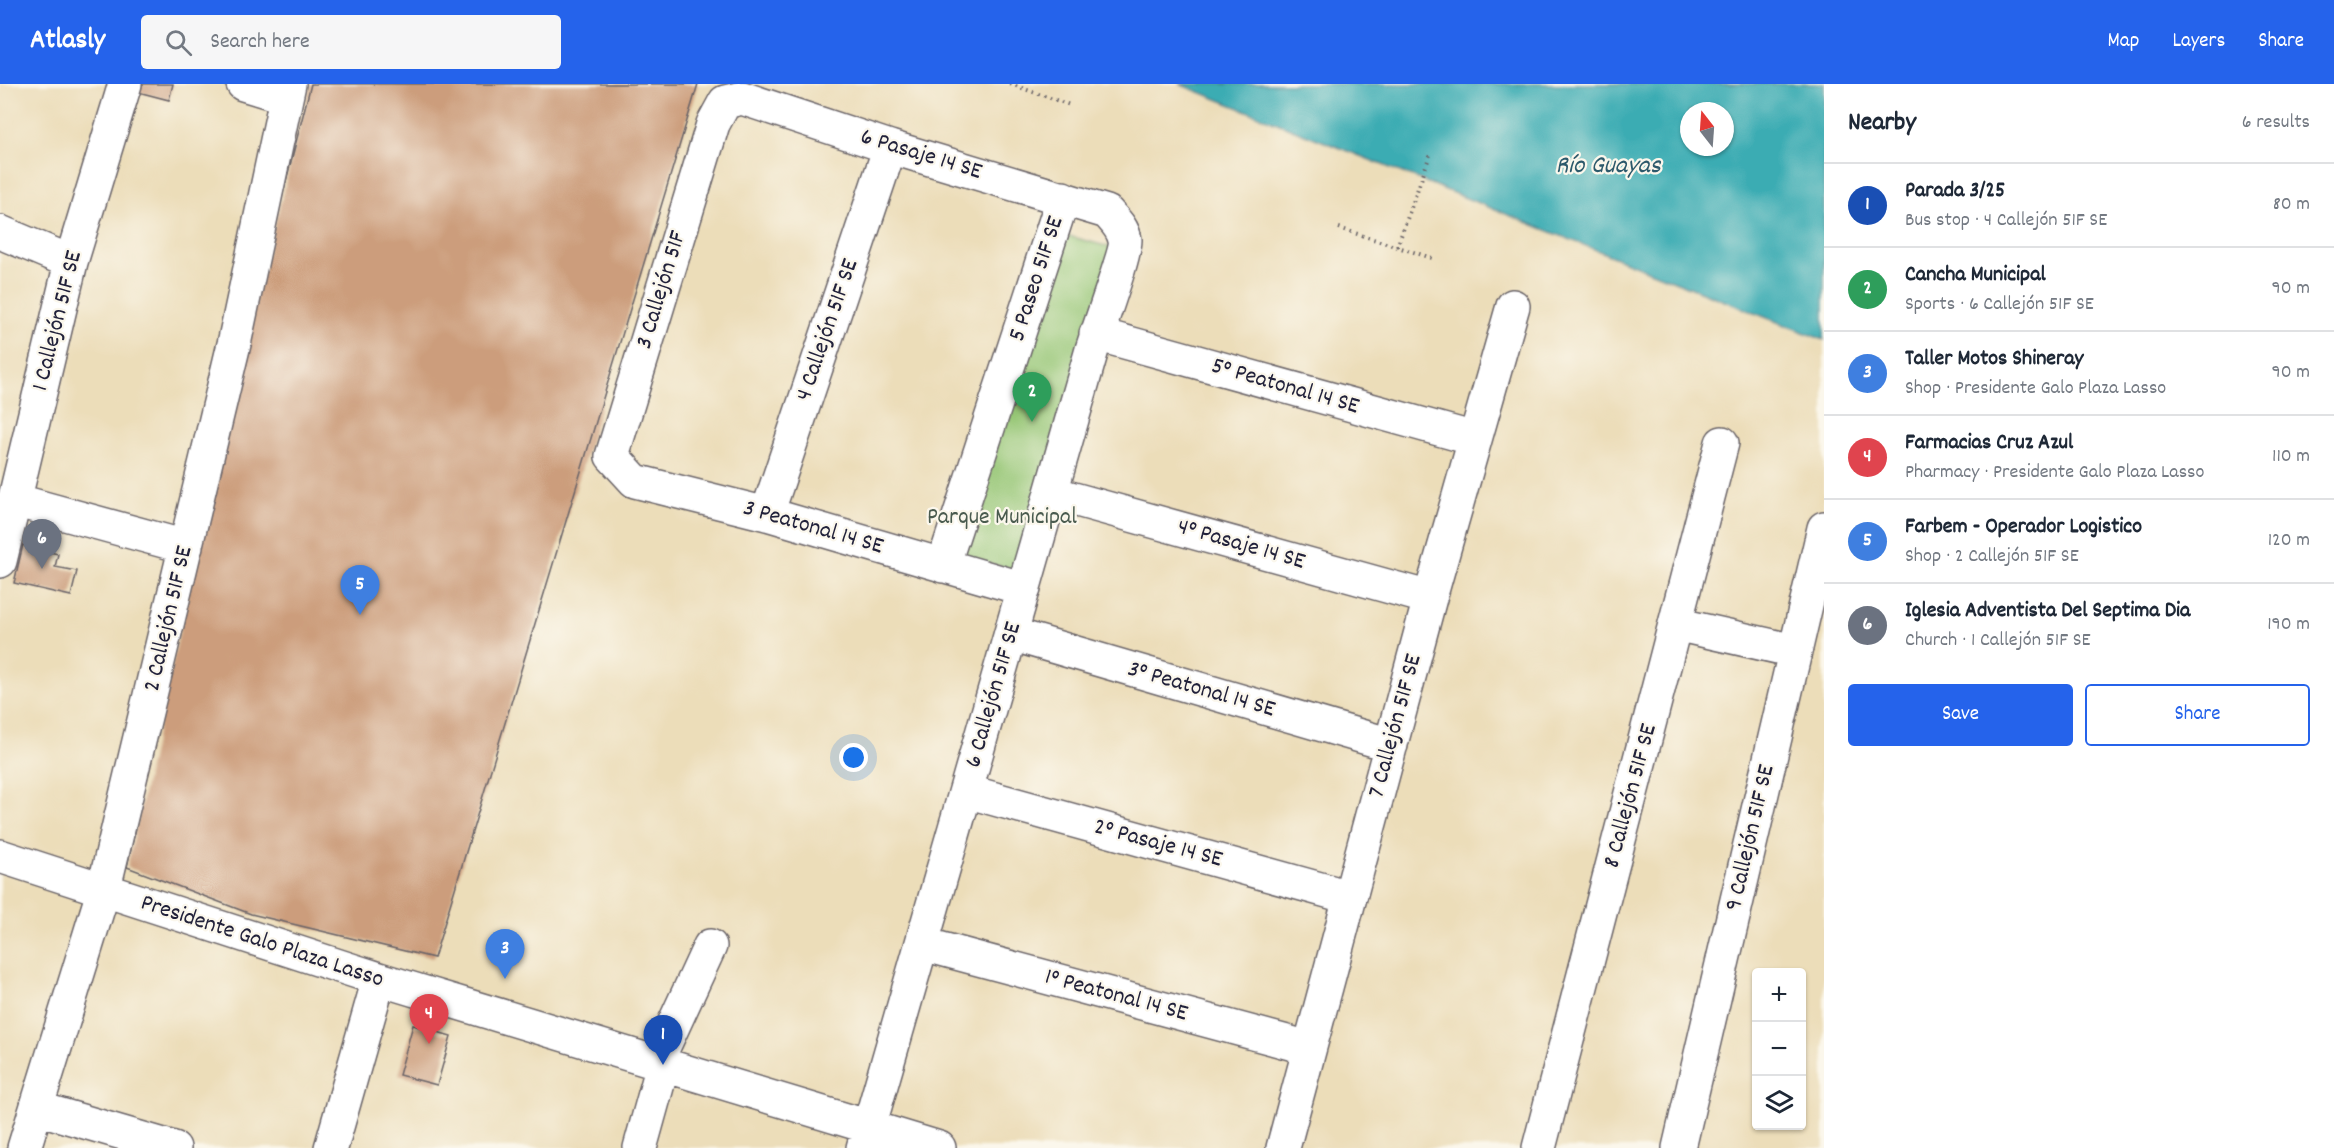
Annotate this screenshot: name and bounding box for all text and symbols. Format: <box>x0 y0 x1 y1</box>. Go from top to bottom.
search box <box>141 15 561 69</box>
text: Atlasly <box>30 22 105 62</box>
icon: search <box>162 26 195 59</box>
text: Search here <box>210 27 310 58</box>
text: Map <box>2108 27 2139 57</box>
text: Layers <box>2172 27 2225 57</box>
text: Share <box>2258 27 2304 57</box>
north arrow <box>1680 102 1734 156</box>
text: Nearby <box>1848 105 1916 142</box>
text: 6 results <box>2242 109 2310 137</box>
street label: 6 Pasaje 14 SE <box>856 120 986 190</box>
water label: Río Guayas <box>1555 148 1662 185</box>
text: Parada 3/25 <box>1905 176 2005 207</box>
text: 1 <box>1865 191 1870 219</box>
text: 80 m <box>2273 191 2310 219</box>
text: Bus stop · 4 Callejón 51F SE <box>1905 207 2107 235</box>
street label: 5 Paseo 51F SE <box>1001 212 1073 346</box>
street label: 3 Callejón 51F <box>628 226 696 353</box>
street label: 1 Callejón 51F SE <box>24 247 92 395</box>
street label: 4 Callejón 51F SE <box>788 254 868 406</box>
text: Cancha Municipal <box>1905 260 2046 291</box>
text: 2 <box>1863 275 1872 303</box>
text: 90 m <box>2272 275 2310 303</box>
text: Sports · 6 Callejón 51F SE <box>1905 291 2094 319</box>
text: Taller Motos Shineray <box>1905 344 2083 375</box>
street label: 5° Peatonal 14 SE <box>1207 350 1363 424</box>
text: 3 <box>1863 359 1872 387</box>
text: 90 m <box>2272 359 2310 387</box>
pin: 2 <box>1012 372 1052 422</box>
text: Shop · Presidente Galo Plaza Lasso <box>1905 375 2166 403</box>
text: Farmacias Cruz Azul <box>1905 428 2073 459</box>
text: 4 <box>1863 443 1872 471</box>
text: 110 m <box>2272 443 2310 471</box>
text: Pharmacy · Presidente Galo Plaza Lasso <box>1905 459 2204 487</box>
street label: 3 Peatonal 14 SE <box>739 492 887 564</box>
park label: Parque Municipal <box>927 501 1077 535</box>
street label: 4° Pasaje 14 SE <box>1173 511 1309 579</box>
text: Farbem - Operador Logistico <box>1905 512 2142 543</box>
pin: 6 <box>22 520 62 569</box>
text: 5 <box>1863 527 1872 555</box>
text: 120 m <box>2268 527 2310 555</box>
street label: 2 Callejón 51F SE <box>136 543 202 695</box>
text: Shop · 2 Callejón 51F SE <box>1905 543 2079 571</box>
pin: 5 <box>340 566 380 615</box>
text: Iglesia Adventista Del Septima Dia <box>1905 596 2190 627</box>
text: 6 <box>1863 611 1872 639</box>
text: 190 m <box>2267 611 2310 639</box>
street label: 6 Callejón 51F SE <box>957 618 1031 772</box>
text: Church · 1 Callejón 51F SE <box>1905 627 2091 655</box>
street label: 7 Callejón 51F SE <box>1361 650 1432 802</box>
street label: 3° Peatonal 14 SE <box>1123 653 1279 727</box>
button: Save <box>1848 684 2073 746</box>
button: Share <box>2085 684 2310 746</box>
street label: 8 Callejón 51F SE <box>1595 720 1667 872</box>
your location <box>839 743 868 772</box>
street label: 9 Callejón 51F SE <box>1718 761 1784 915</box>
street label: 2° Pasaje 14 SE <box>1090 811 1226 877</box>
street label: Presidente Galo Plaza Lasso <box>136 887 388 997</box>
pin: 3 <box>486 930 524 979</box>
street label: 1° Peatonal 14 SE <box>1041 961 1191 1031</box>
map controls <box>1752 968 1806 1130</box>
button: + <box>1752 968 1806 1022</box>
pin: 4 <box>410 994 448 1044</box>
pin: 1 <box>644 1016 682 1065</box>
button: − <box>1752 1022 1806 1076</box>
button: layers <box>1752 1076 1806 1130</box>

